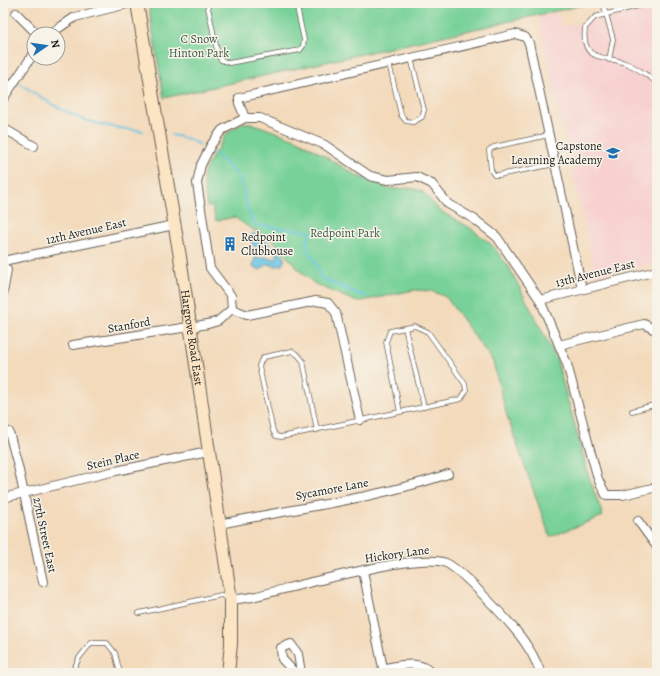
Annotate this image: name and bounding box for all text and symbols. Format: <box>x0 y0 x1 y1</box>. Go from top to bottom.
north arrow <box>26 26 66 66</box>
park label: C Snow Hinton Park <box>169 31 229 61</box>
text: N <box>47 38 63 49</box>
place label: Capstone Learning Academy <box>511 138 603 168</box>
school or university icon: Capstone Learning Academy <box>605 145 621 161</box>
street label: 12th Avenue East <box>44 214 128 248</box>
park label: Redpoint Park <box>310 225 380 241</box>
place label: Redpoint Clubhouse <box>241 229 293 259</box>
building icon: Redpoint Clubhouse <box>222 236 238 252</box>
street label: 13th Avenue East <box>554 255 636 291</box>
street label: Hargrove Road East <box>177 288 207 387</box>
street label: Stanford <box>106 313 152 337</box>
street label: Stein Place <box>85 446 141 474</box>
street label: Sycamore Lane <box>294 474 370 504</box>
street label: 27th Street East <box>29 496 61 574</box>
street label: Hickory Lane <box>364 542 430 566</box>

